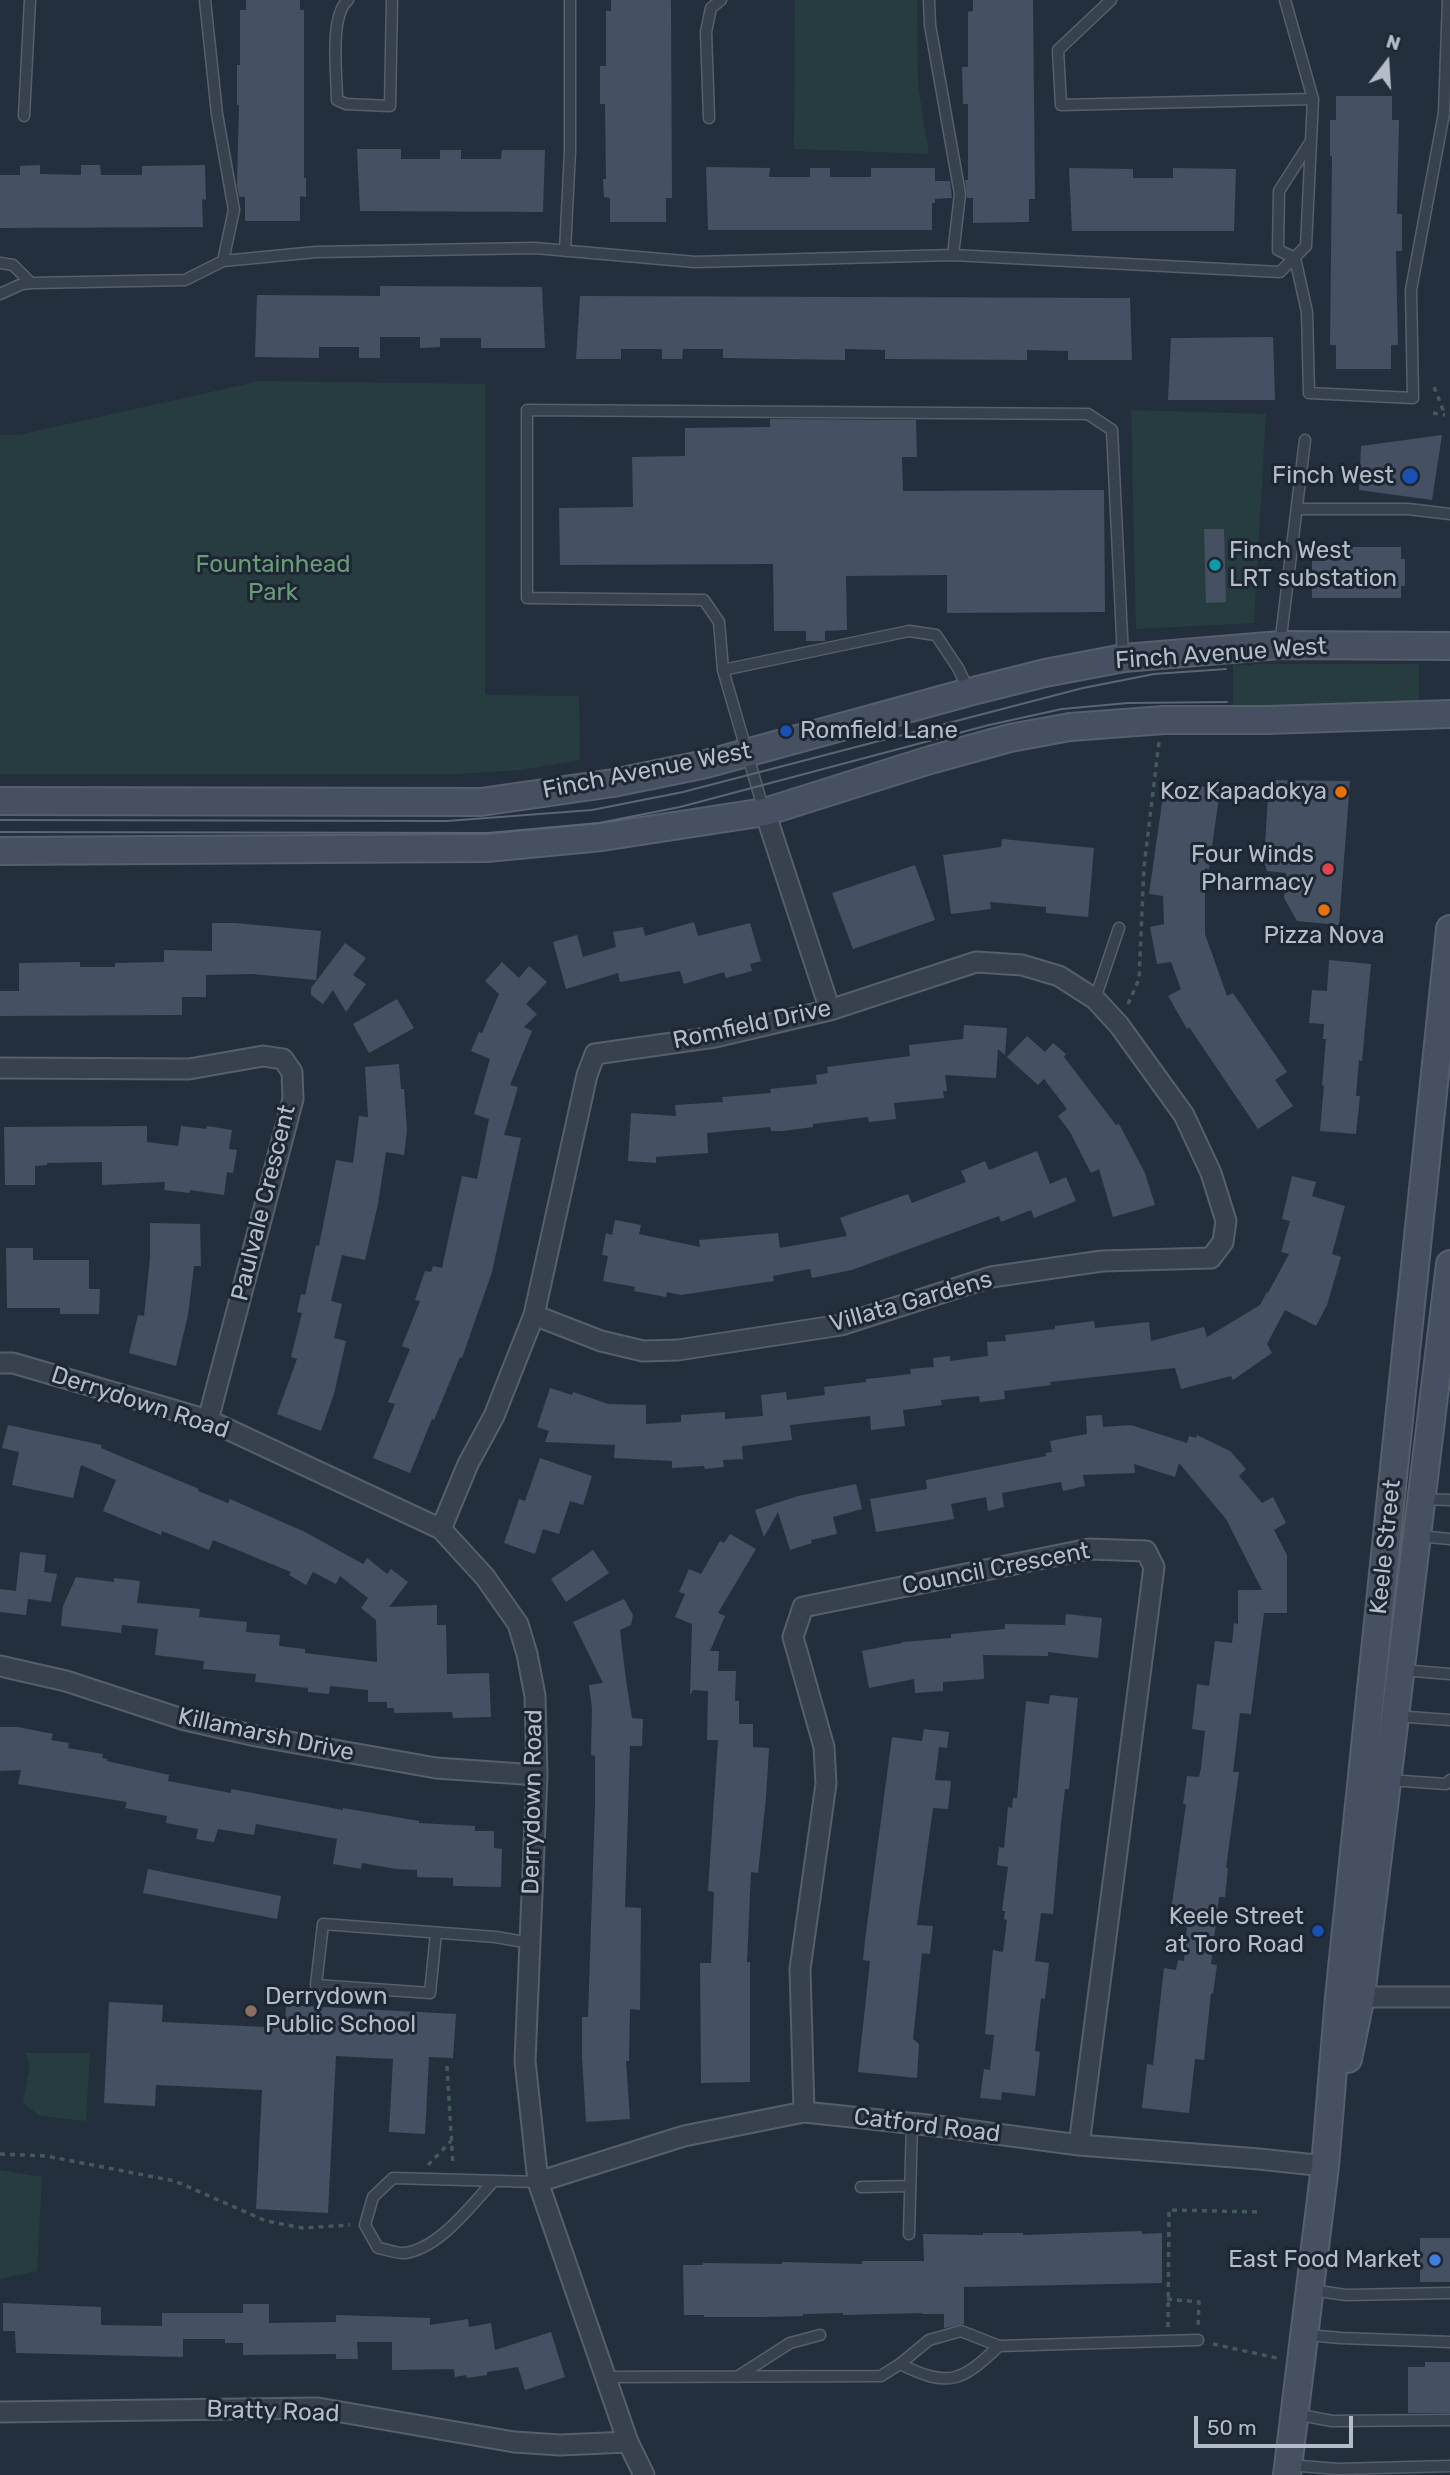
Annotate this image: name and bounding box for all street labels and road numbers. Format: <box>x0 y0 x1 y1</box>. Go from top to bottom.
street label: Finch Avenue West <box>1114 632 1328 676</box>
street label: Finch Avenue West <box>540 737 754 805</box>
street label: Romfield Drive <box>670 994 834 1056</box>
street label: Paulvale Crescent <box>226 1102 302 1304</box>
street label: Villata Gardens <box>826 1265 996 1339</box>
street label: Derrydown Road <box>47 1361 233 1445</box>
street label: Keele Street <box>1365 1478 1407 1616</box>
street label: Council Crescent <box>900 1537 1092 1601</box>
street label: Killamarsh Drive <box>175 1702 357 1768</box>
street label: Derrydown Road <box>517 1709 549 1895</box>
street label: Catford Road <box>852 2103 1002 2149</box>
street label: Bratty Road <box>206 2395 340 2429</box>

